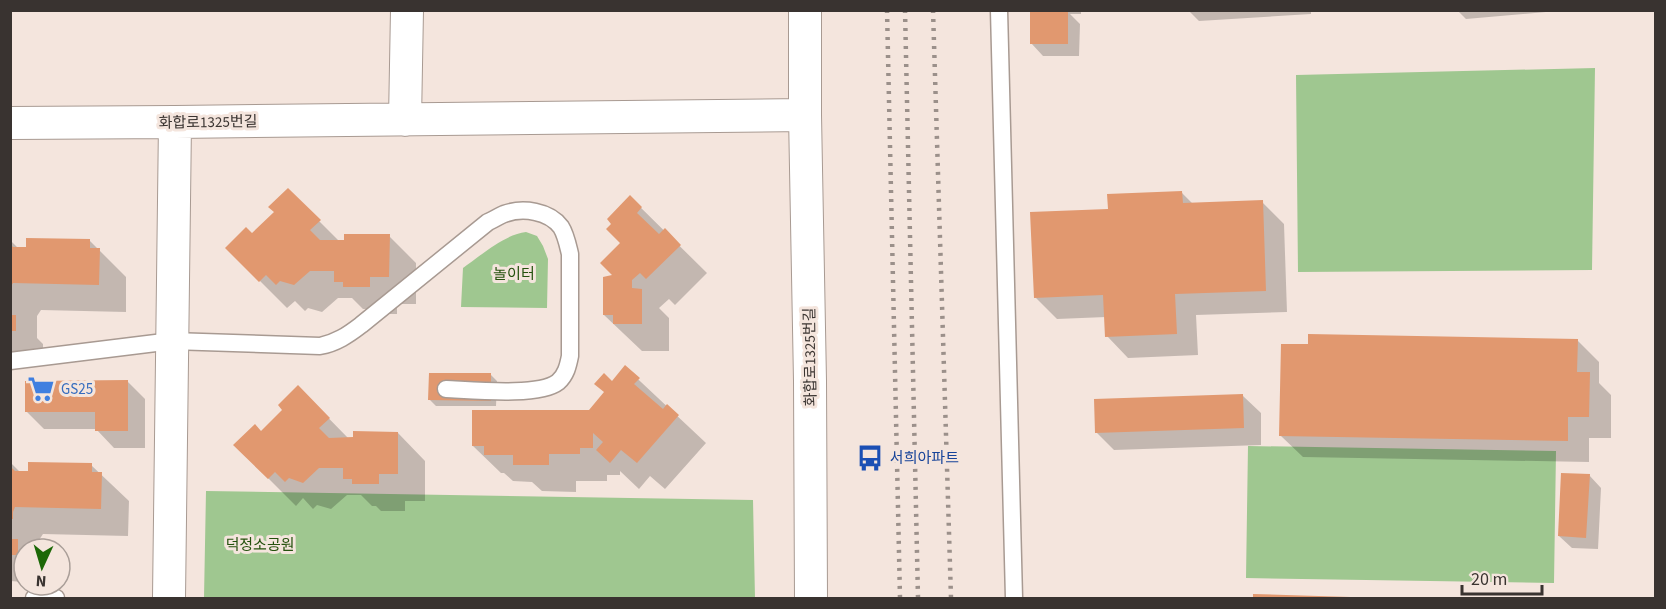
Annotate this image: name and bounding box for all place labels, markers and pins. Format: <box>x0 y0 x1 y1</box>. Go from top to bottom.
supermarket icon: GS25 <box>26 374 56 404</box>
place label: GS25 <box>61 379 93 400</box>
bus stop icon: 서희아파트 <box>855 443 885 473</box>
place label: 서희아파트 <box>890 448 959 469</box>

